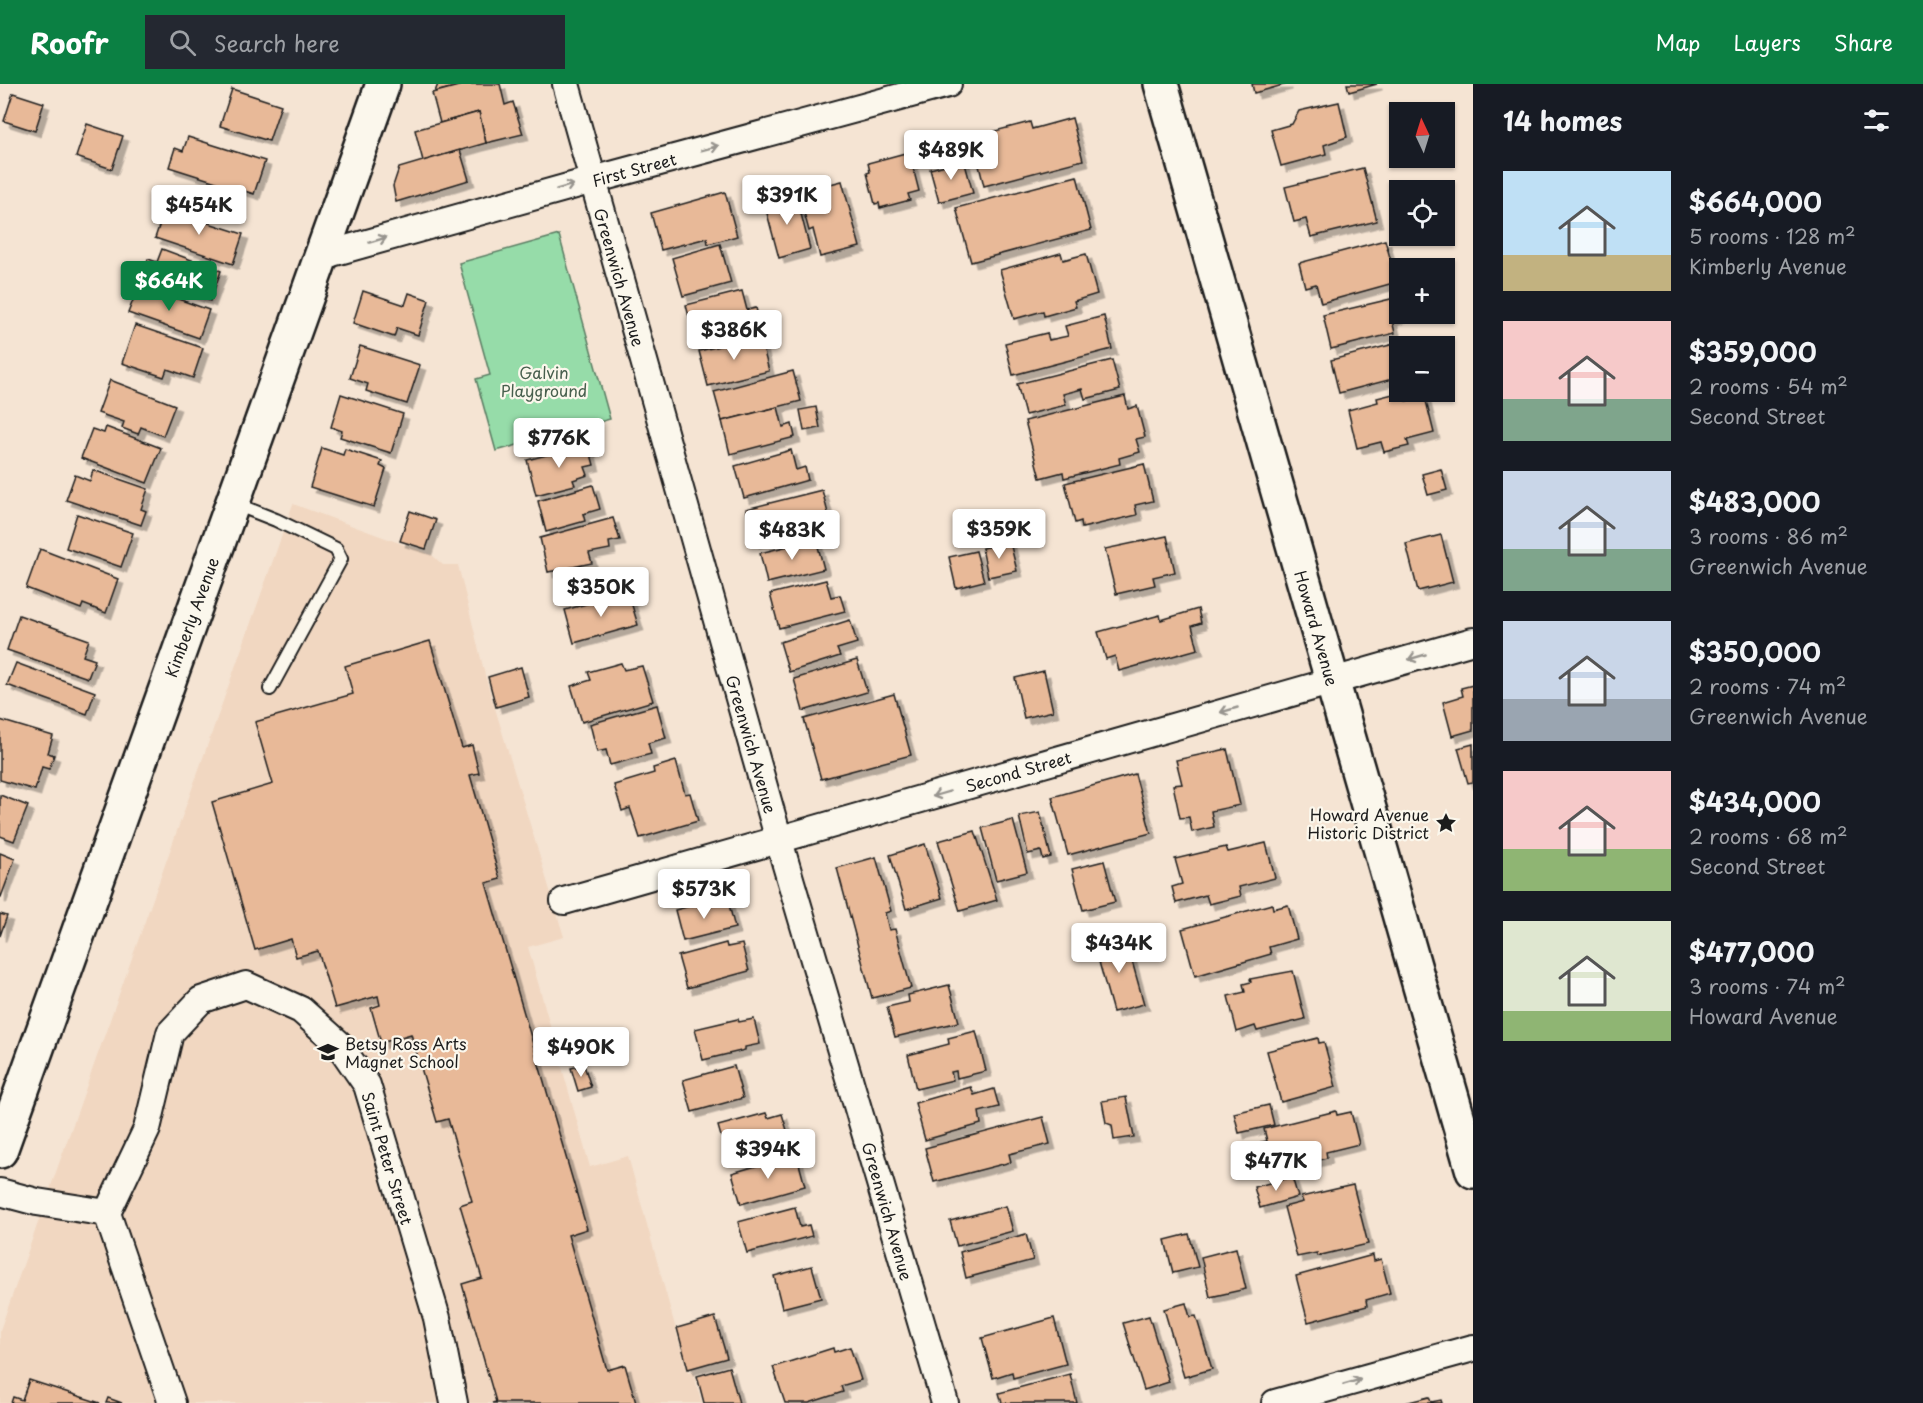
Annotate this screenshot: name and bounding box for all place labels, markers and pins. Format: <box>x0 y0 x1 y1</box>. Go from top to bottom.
pin: $489K <box>909 130 993 181</box>
pin: $391K <box>745 175 829 226</box>
pin: $454K <box>157 185 241 236</box>
pin: $664K <box>127 261 211 312</box>
pin: $386K <box>692 310 776 361</box>
pin: $776K <box>517 418 601 469</box>
pin: $359K <box>957 509 1041 560</box>
pin: $483K <box>750 510 834 561</box>
pin: $350K <box>559 567 643 618</box>
place label: Howard Avenue Historic District <box>1308 802 1429 844</box>
place icon: Howard Avenue Historic District <box>1434 811 1458 835</box>
pin: $573K <box>662 869 746 920</box>
pin: $434K <box>1077 923 1161 974</box>
pin: $490K <box>539 1027 623 1078</box>
place label: Betsy Ross Arts Magnet School <box>345 1031 467 1073</box>
school or university icon: Betsy Ross Arts Magnet School <box>316 1040 340 1064</box>
pin: $394K <box>726 1129 810 1180</box>
pin: $477K <box>1234 1141 1318 1192</box>

